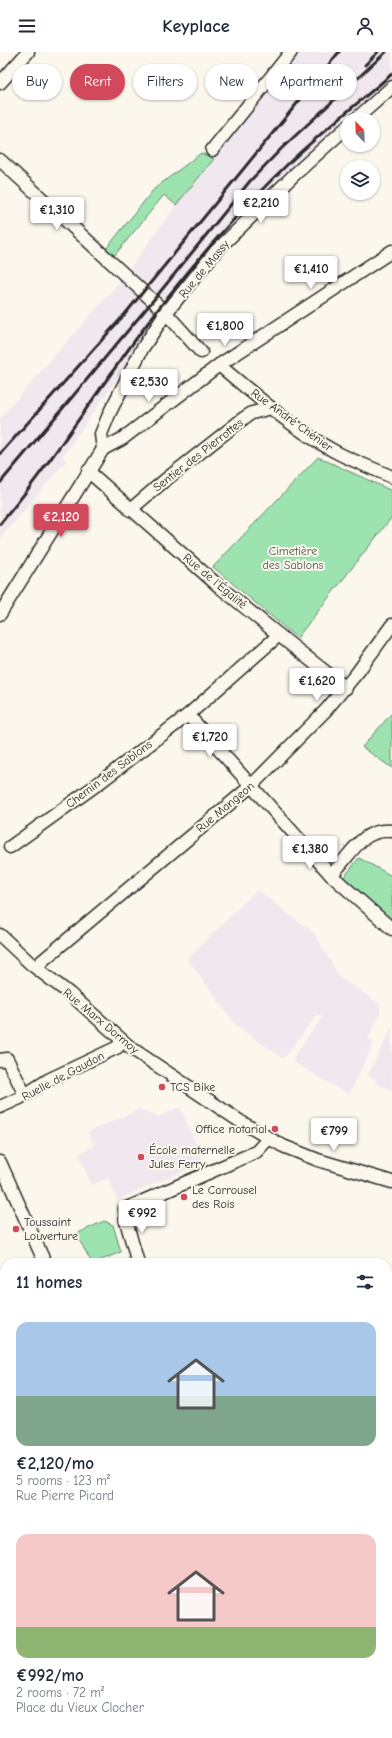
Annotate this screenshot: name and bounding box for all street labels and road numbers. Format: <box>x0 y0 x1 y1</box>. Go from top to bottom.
street label: Rue de Massy <box>176 237 233 301</box>
street label: Rue André Chénier <box>248 386 336 454</box>
street label: Sentier des Pierrottes <box>150 416 246 494</box>
street label: Rue de l'Égalité <box>180 550 250 612</box>
street label: Chemin des Sablons <box>63 737 155 811</box>
street label: Rue Mangeon <box>193 779 257 835</box>
street label: Rue Marx Dormoy <box>60 985 142 1057</box>
street label: Ruelle de Gaudon <box>19 1048 107 1104</box>

